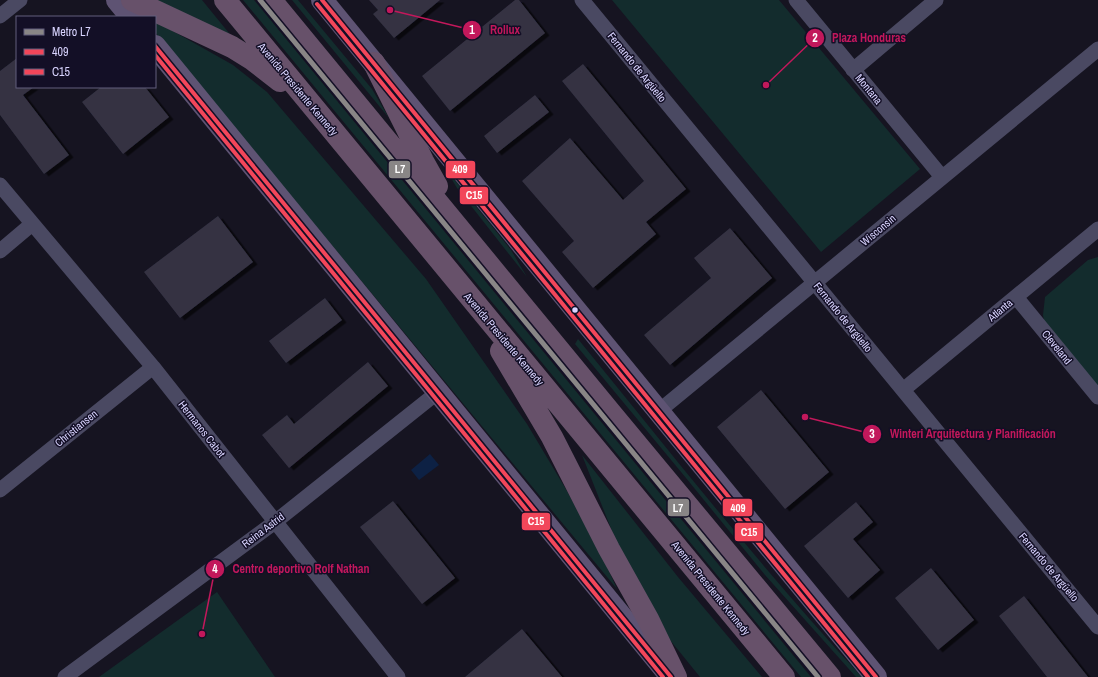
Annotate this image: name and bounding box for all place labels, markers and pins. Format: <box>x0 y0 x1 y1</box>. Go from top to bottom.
callout: Rollux <box>462 18 528 42</box>
callout: Plaza Honduras <box>805 26 914 50</box>
unlabelled marker <box>570 305 580 315</box>
callout: Winteri Arquitectura y Planificación <box>862 422 1065 446</box>
callout: Centro deportivo Rolf Nathan <box>205 557 378 581</box>

